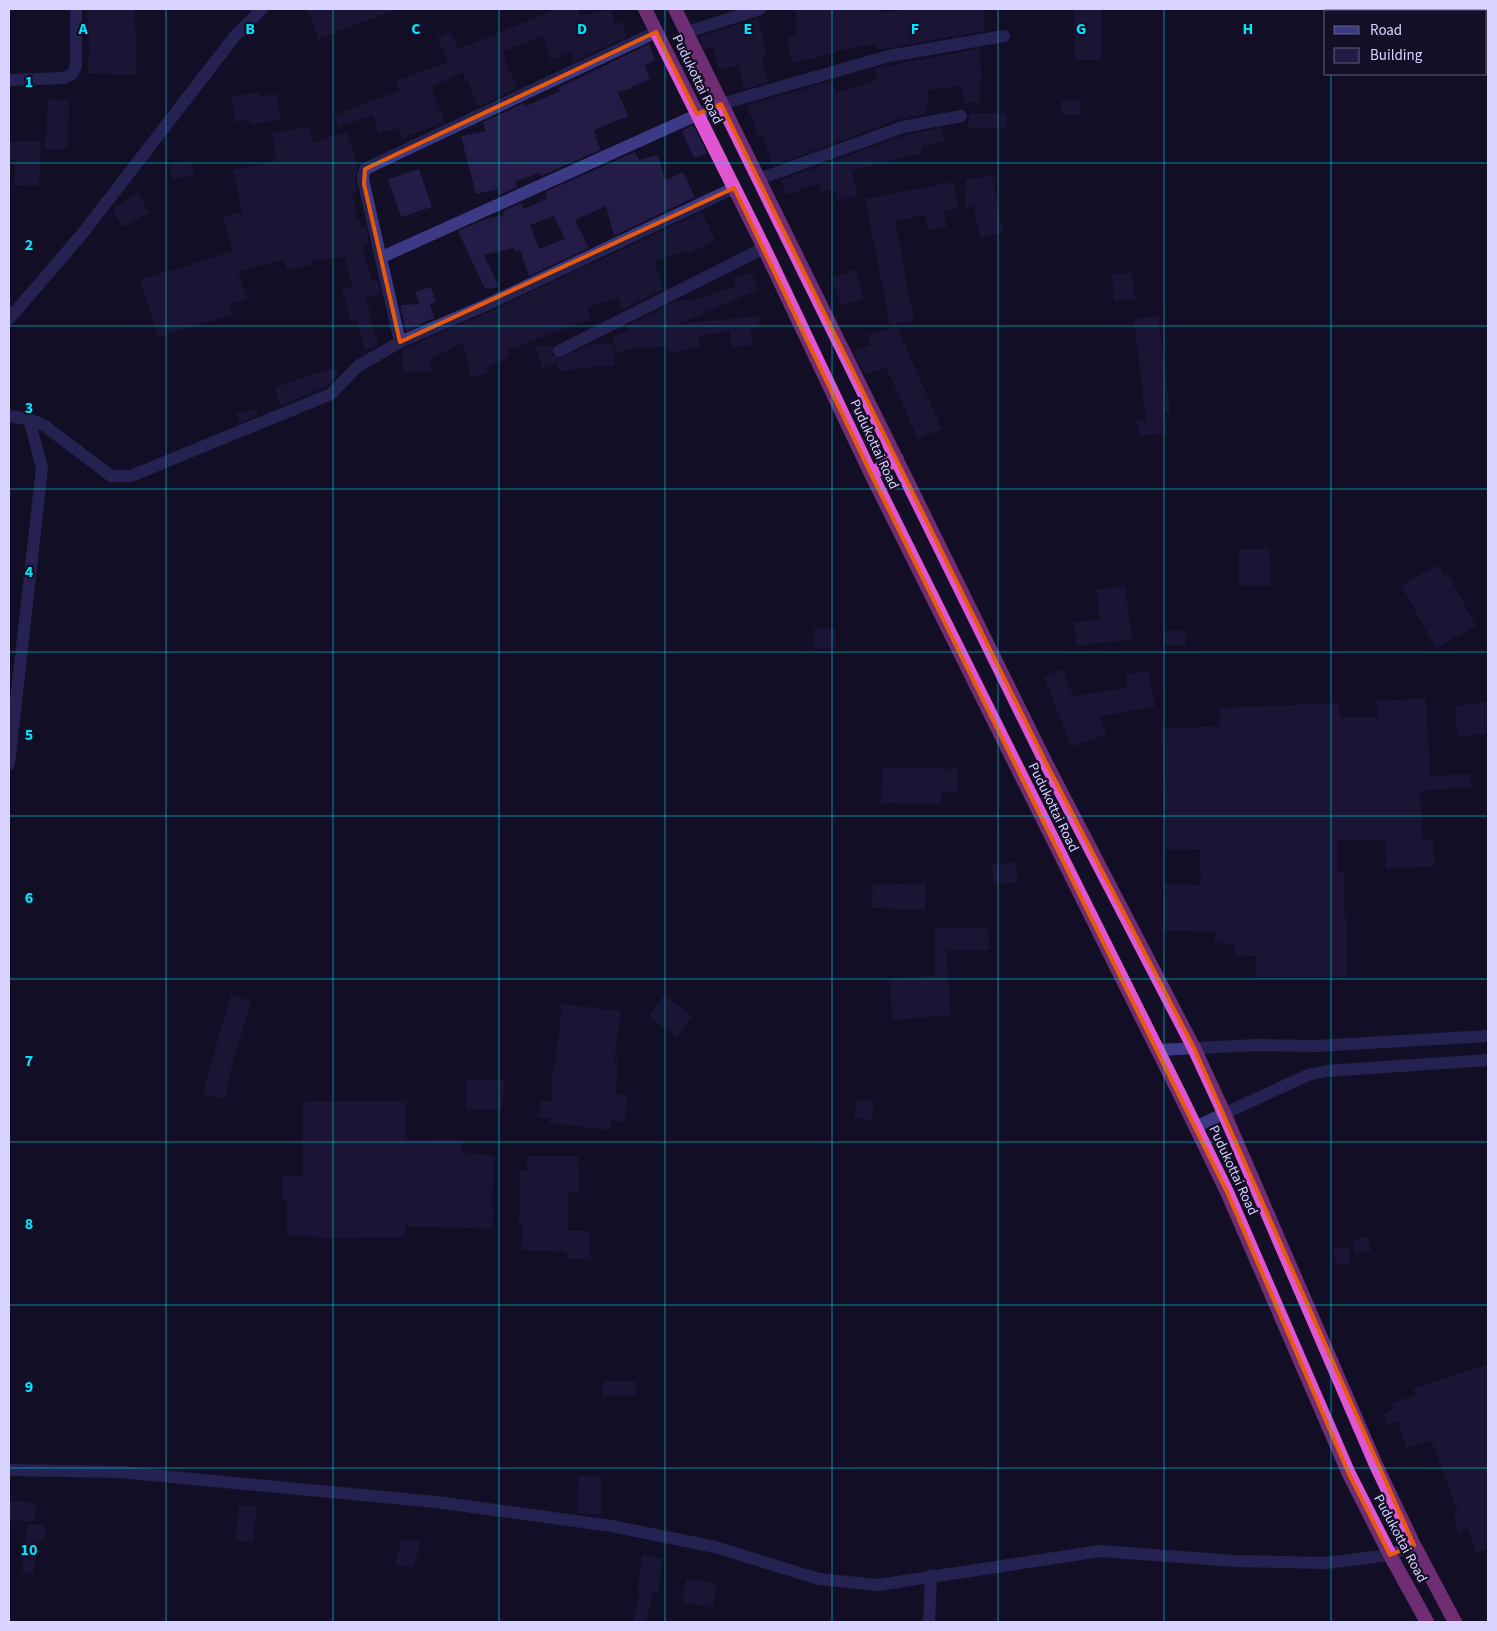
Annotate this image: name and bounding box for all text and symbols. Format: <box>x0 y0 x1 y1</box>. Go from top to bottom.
legend <box>1324 10 1487 75</box>
text: A <box>77 18 88 40</box>
text: B <box>245 18 255 40</box>
text: C <box>411 18 421 40</box>
text: D <box>577 18 587 40</box>
text: E <box>744 18 752 40</box>
text: F <box>911 18 919 40</box>
text: G <box>1076 18 1086 40</box>
text: H <box>1243 18 1253 40</box>
text: Road <box>1370 20 1402 41</box>
street label: Pudukottai Road <box>667 31 727 127</box>
text: Building <box>1370 45 1423 66</box>
text: 1 <box>25 71 33 93</box>
text: 2 <box>25 234 33 256</box>
street label: Pudukottai Road <box>844 396 904 493</box>
text: 3 <box>25 397 33 419</box>
text: 4 <box>25 561 34 583</box>
text: 5 <box>25 724 33 746</box>
street label: Pudukottai Road <box>1023 759 1083 855</box>
text: 6 <box>25 887 33 909</box>
text: 7 <box>25 1050 33 1072</box>
street label: Pudukottai Road <box>1203 1122 1263 1219</box>
text: 8 <box>25 1213 33 1235</box>
text: 9 <box>25 1376 33 1398</box>
street label: Pudukottai Road <box>1368 1491 1432 1586</box>
text: 10 <box>21 1539 37 1561</box>

